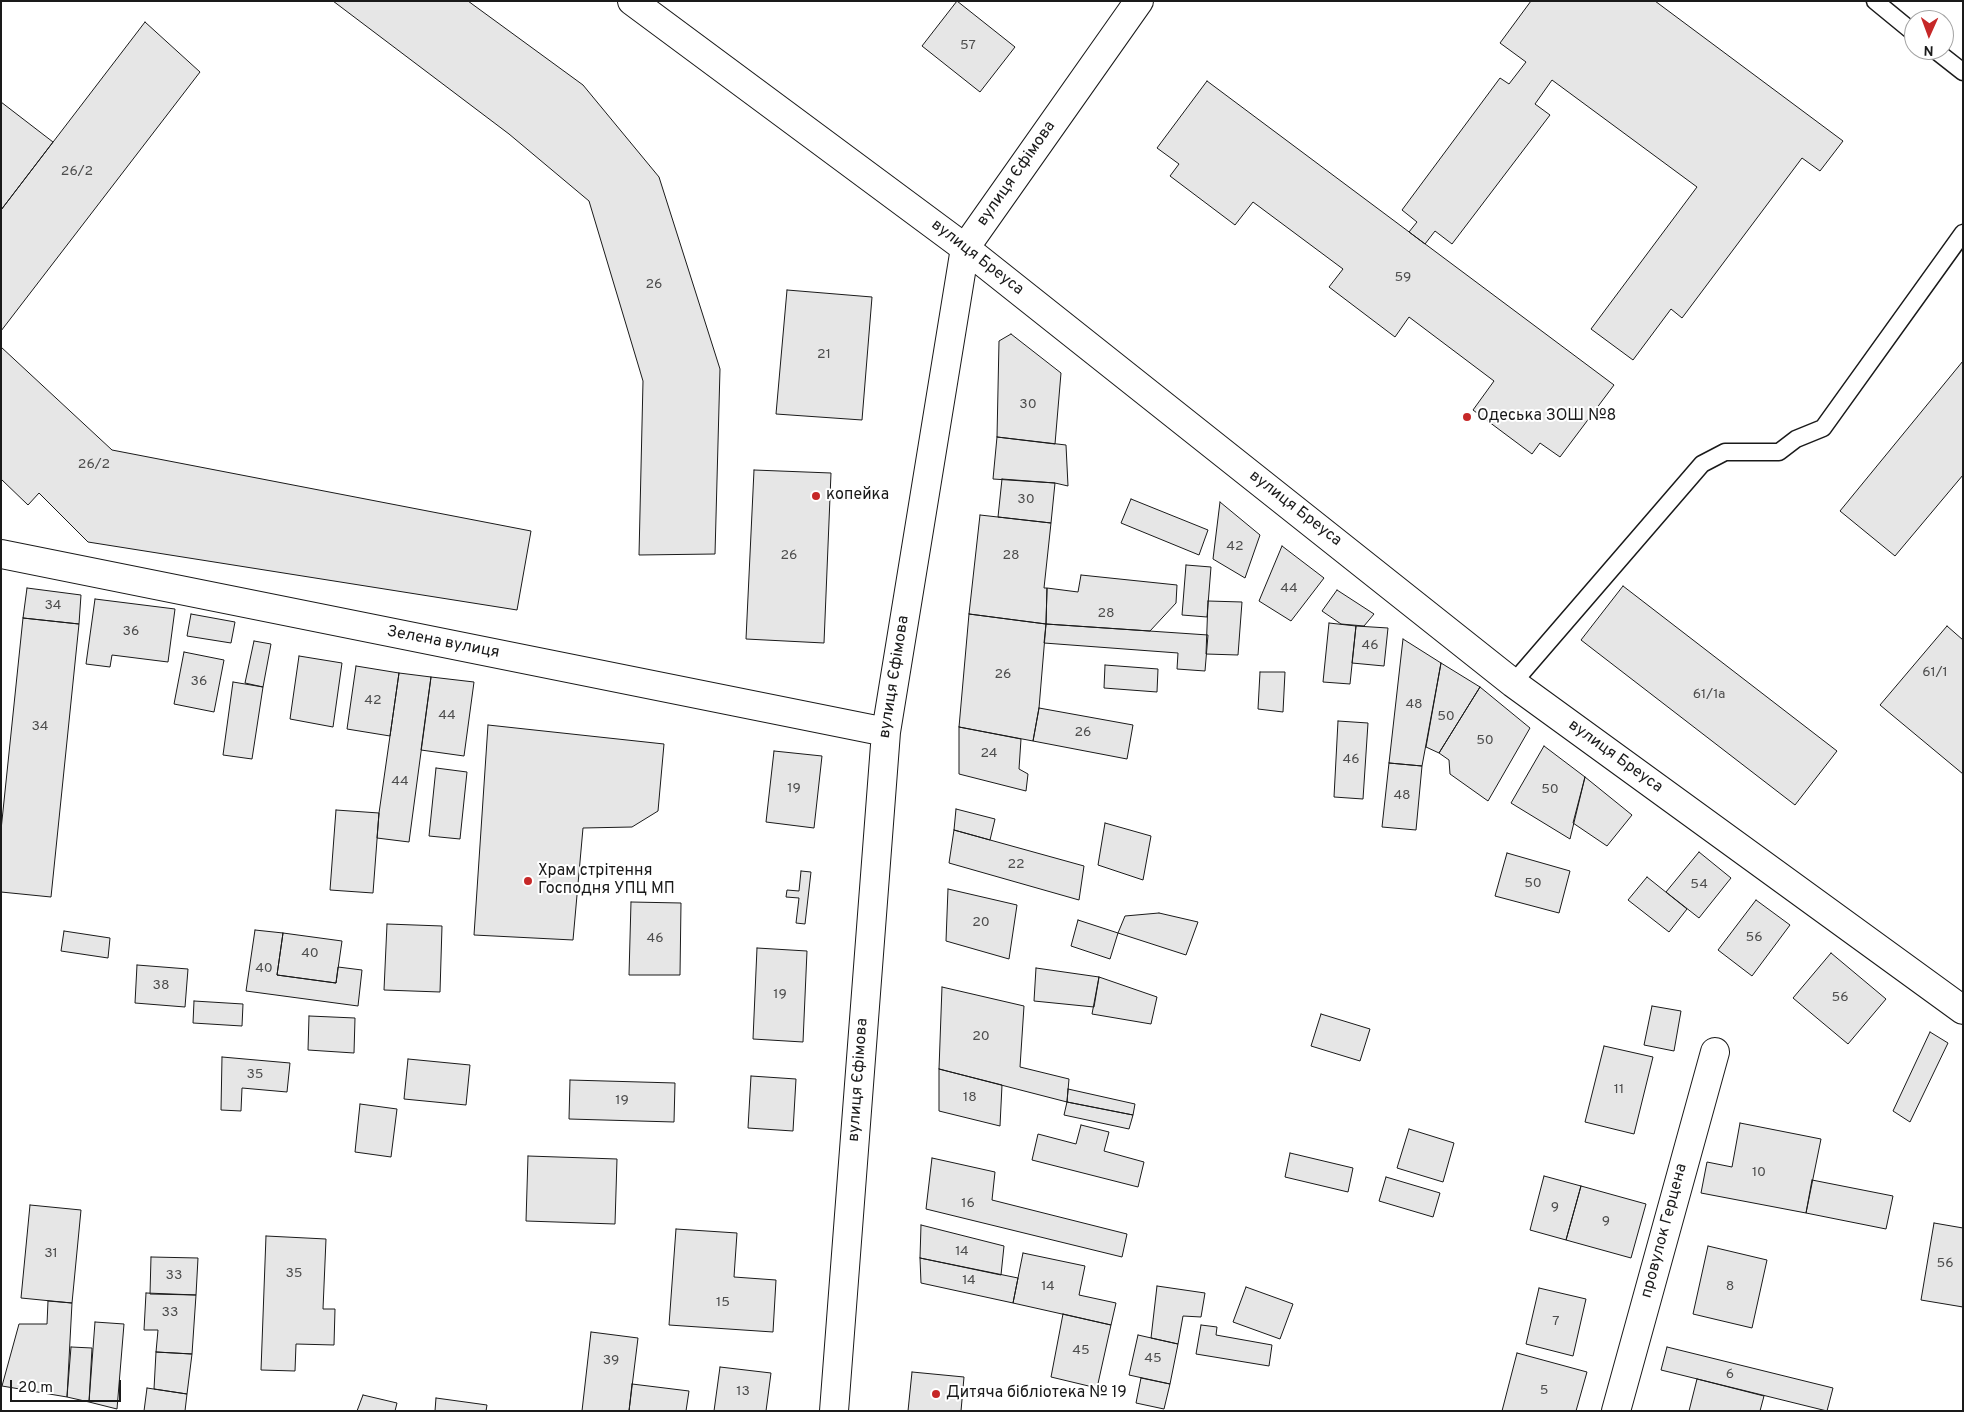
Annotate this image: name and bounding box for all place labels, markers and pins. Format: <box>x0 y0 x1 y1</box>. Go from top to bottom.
place label: Одеська ЗОШ №8 <box>1477 407 1616 427</box>
marker: Одеська ЗОШ №8 <box>1461 411 1473 423</box>
place label: копейка <box>826 486 889 506</box>
marker: копейка <box>810 490 822 502</box>
place label: Храм стрітення Господня УПЦ МП <box>538 862 675 900</box>
marker: Храм стрітення Господня УПЦ МП <box>522 875 534 887</box>
place label: Дитяча бібліотека № 19 <box>946 1384 1127 1404</box>
marker: Дитяча бібліотека № 19 <box>930 1388 942 1400</box>

